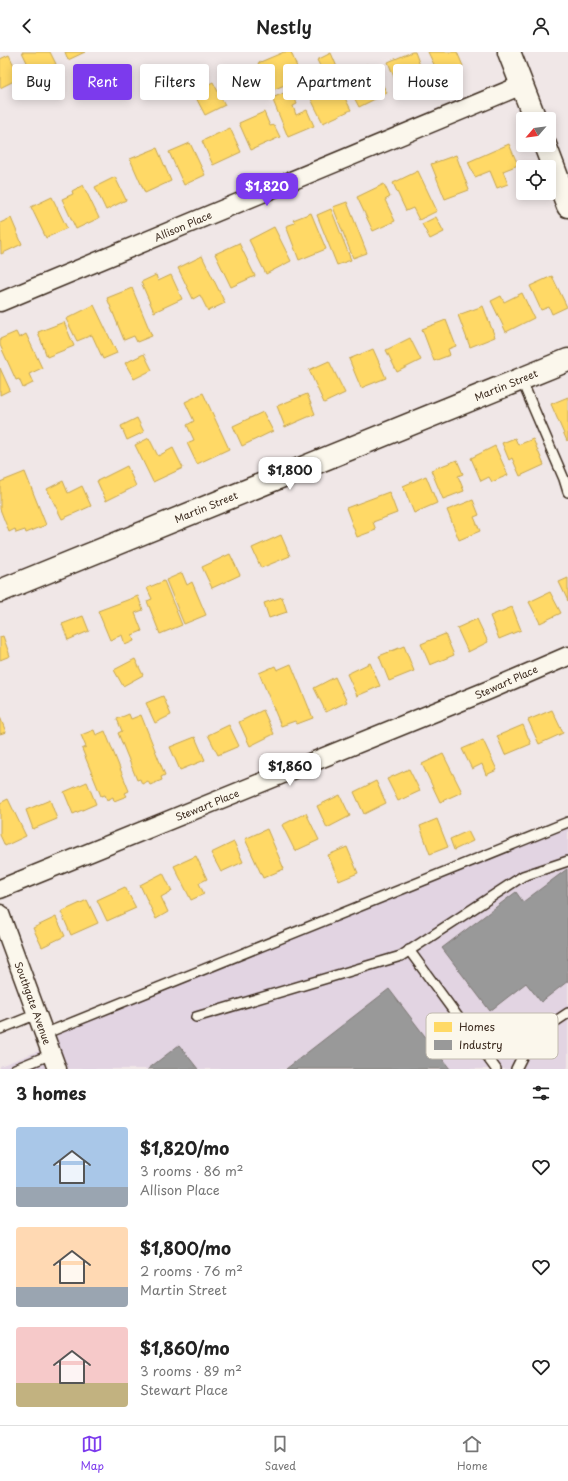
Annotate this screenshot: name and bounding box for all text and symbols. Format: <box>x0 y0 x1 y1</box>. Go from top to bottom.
text: Nestly <box>256 13 312 40</box>
icon: back <box>16 15 38 37</box>
icon: person <box>530 15 552 37</box>
chip: Buy <box>12 64 65 100</box>
chip: Rent <box>73 64 132 100</box>
chip: Filters <box>140 64 209 100</box>
chip: New <box>217 64 275 100</box>
chip: Apartment <box>283 64 385 100</box>
chip: House <box>393 64 463 100</box>
north arrow <box>516 112 556 152</box>
map controls <box>516 112 556 200</box>
button: locate <box>516 160 556 200</box>
pin: $1,820 <box>234 173 300 207</box>
text: $1,820 <box>245 176 289 195</box>
street label: Allison Place <box>152 207 214 244</box>
street label: Martin Street <box>472 365 540 404</box>
pin: $1,800 <box>257 457 323 491</box>
text: $1,800 <box>267 460 313 479</box>
street label: Martin Street <box>172 487 240 526</box>
street label: Stewart Place <box>472 661 540 702</box>
pin: $1,860 <box>257 753 323 787</box>
text: $1,860 <box>268 756 312 775</box>
street label: Stewart Place <box>173 785 241 824</box>
street label: Southgate Avenue <box>12 959 56 1047</box>
legend <box>426 1013 558 1059</box>
text: Homes <box>459 1018 495 1035</box>
text: Industry <box>459 1036 503 1053</box>
text: 3 homes <box>16 1080 86 1106</box>
icon: filters <box>530 1082 552 1104</box>
text: $1,820/mo <box>140 1135 229 1161</box>
icon: home <box>48 1143 96 1191</box>
icon: heart <box>530 1156 552 1178</box>
text: 3 rooms · 86 m² <box>140 1161 243 1180</box>
text: Allison Place <box>140 1180 220 1199</box>
text: $1,800/mo <box>140 1235 231 1261</box>
icon: home <box>48 1243 96 1291</box>
icon: heart <box>530 1256 552 1278</box>
text: 2 rooms · 76 m² <box>140 1261 243 1280</box>
text: Martin Street <box>140 1280 227 1299</box>
text: $1,860/mo <box>140 1335 230 1361</box>
icon: home <box>48 1343 96 1391</box>
icon: heart <box>530 1356 552 1378</box>
text: 3 rooms · 89 m² <box>140 1361 242 1380</box>
text: Stewart Place <box>140 1380 228 1399</box>
tab: Map <box>80 1433 104 1474</box>
tab: Saved <box>265 1433 296 1474</box>
tab: Home <box>457 1433 488 1474</box>

